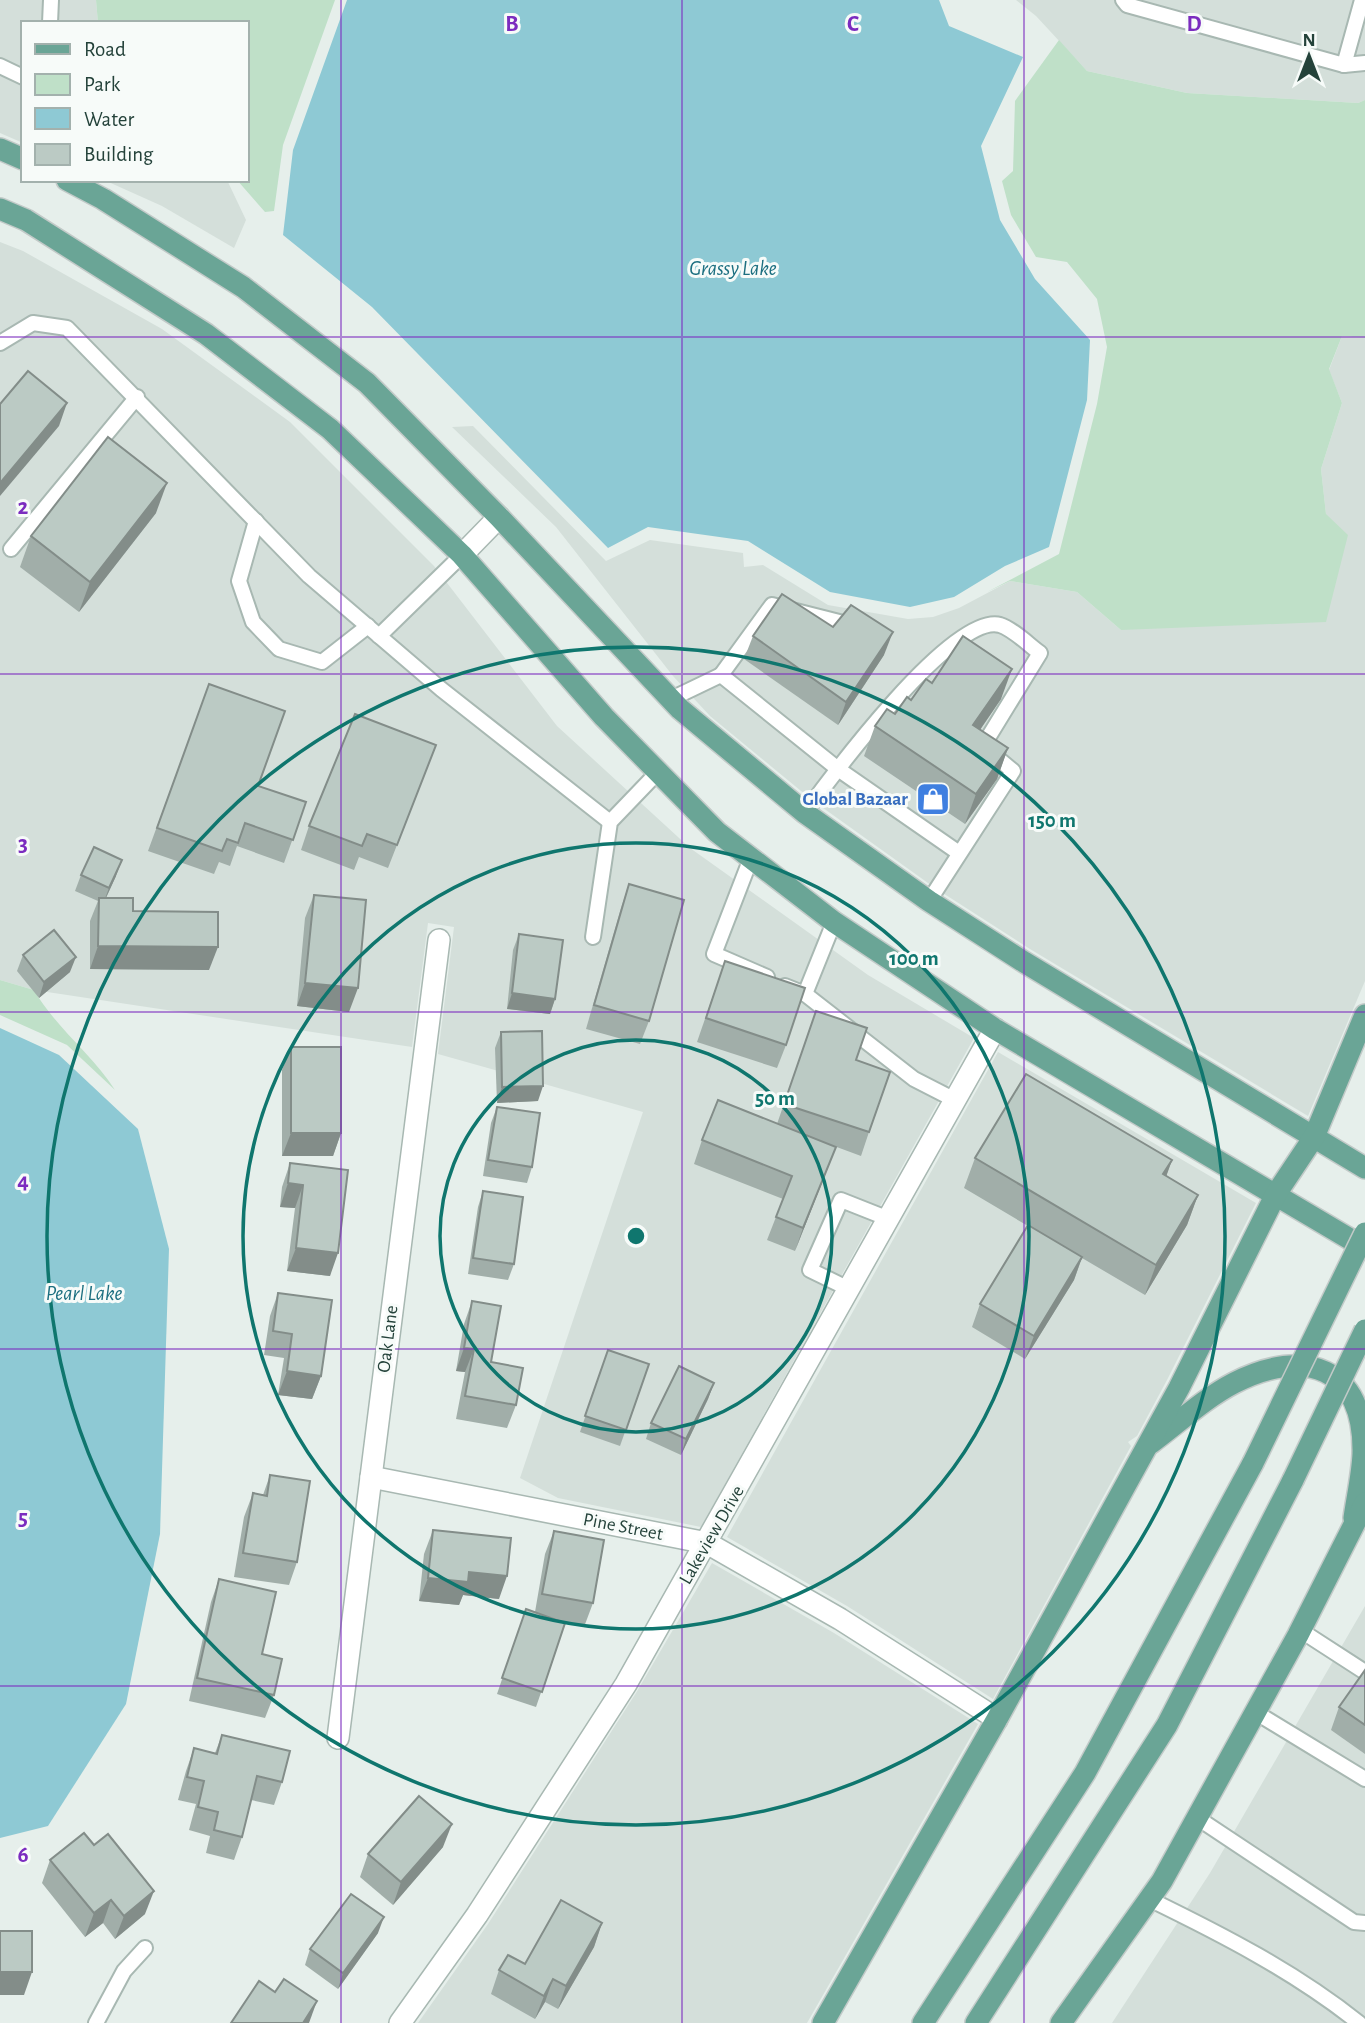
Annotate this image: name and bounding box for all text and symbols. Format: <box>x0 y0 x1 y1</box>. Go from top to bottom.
text: B <box>505 13 519 36</box>
text: C <box>847 13 859 36</box>
text: D <box>1186 13 1202 36</box>
legend <box>21 21 248 182</box>
north arrow <box>1274 21 1344 91</box>
text: N <box>1302 31 1316 50</box>
text: Road <box>84 39 126 60</box>
text: Park <box>84 74 121 95</box>
text: Water <box>84 109 134 130</box>
text: Building <box>84 144 154 165</box>
water label: Grassy Lake <box>689 258 777 279</box>
text: 2 <box>18 496 29 519</box>
shop icon: Global Bazaar <box>914 780 952 818</box>
place label: Global Bazaar <box>803 790 908 809</box>
text: 150 m <box>1028 810 1076 831</box>
text: 3 <box>18 833 28 856</box>
text: 100 m <box>889 948 939 969</box>
text: 50 m <box>755 1088 795 1109</box>
text: 4 <box>17 1170 29 1193</box>
centre of rings <box>624 1224 648 1248</box>
water label: Pearl Lake <box>46 1283 122 1304</box>
street label: Oak Lane <box>374 1304 402 1374</box>
street label: Lakeview Drive <box>676 1482 748 1588</box>
text: 5 <box>18 1507 28 1530</box>
street label: Pine Street <box>581 1510 665 1544</box>
text: 6 <box>17 1844 29 1867</box>

